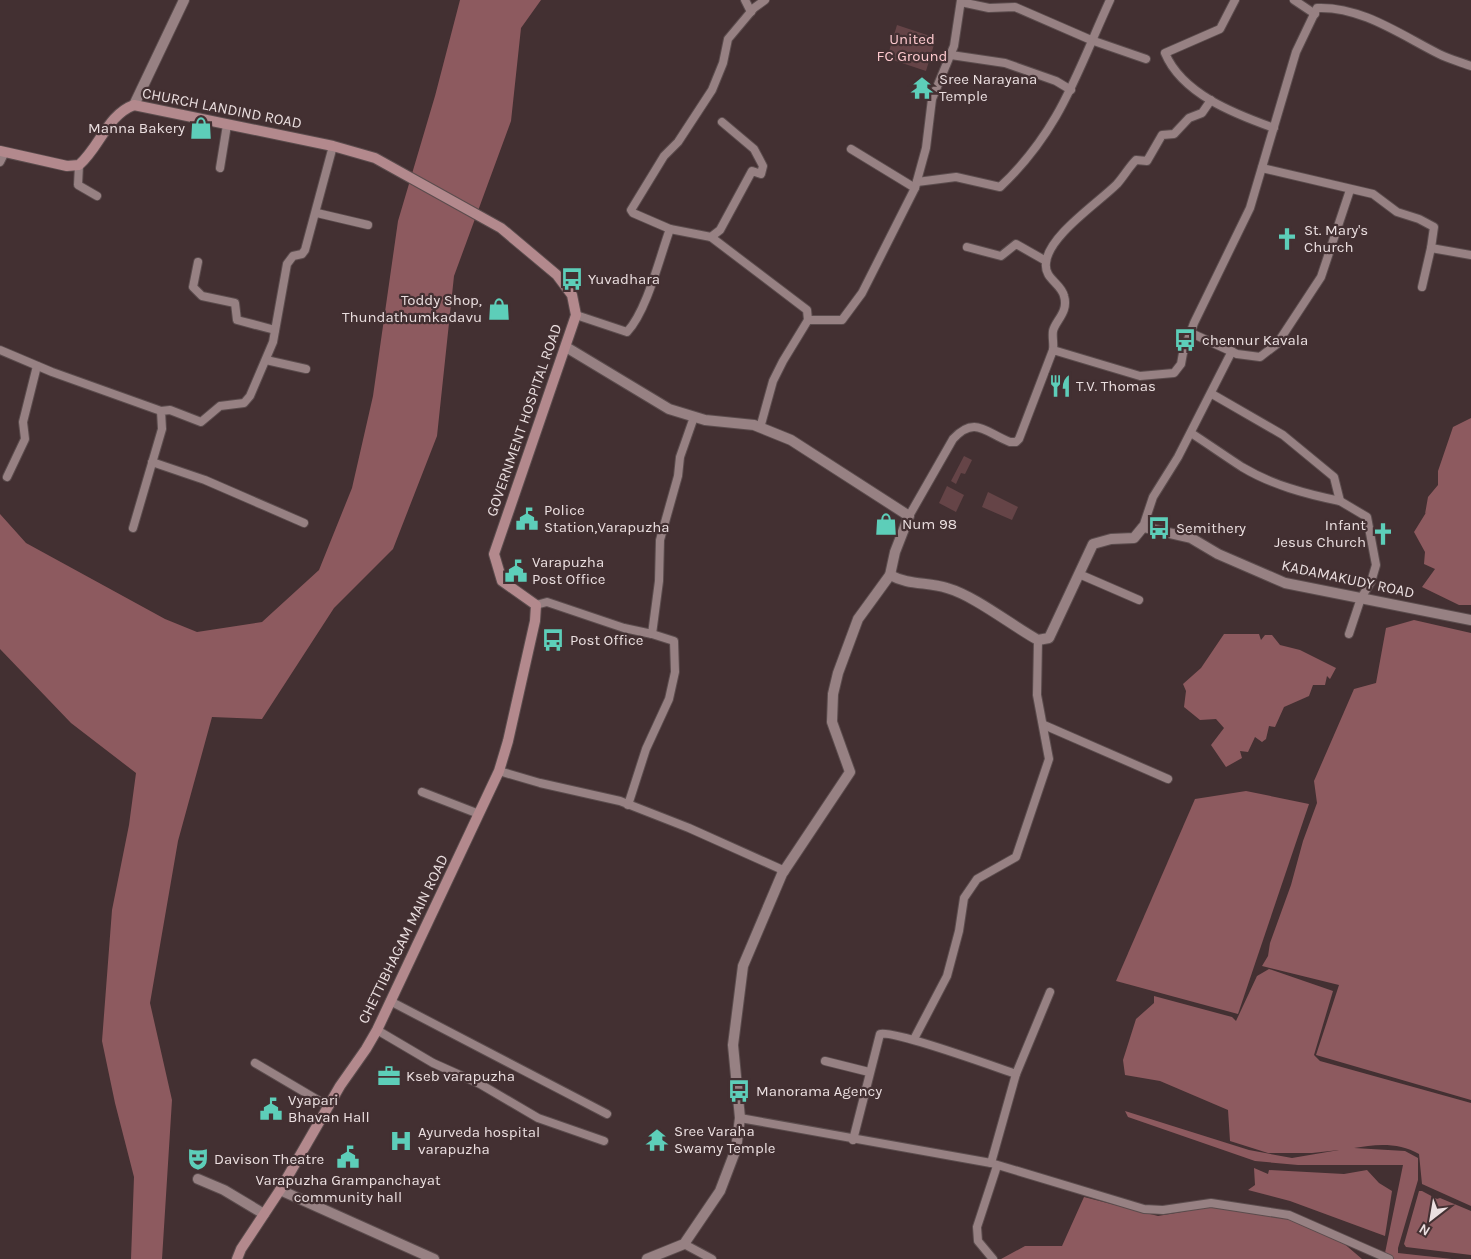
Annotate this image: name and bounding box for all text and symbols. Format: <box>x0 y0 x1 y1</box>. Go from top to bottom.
park label: United FC Ground <box>877 30 947 65</box>
place label: Sree Narayana Temple <box>939 70 1037 105</box>
temple icon: Sree Narayana Temple <box>909 75 935 101</box>
street label: CHURCH LANDIND ROAD <box>141 84 303 132</box>
shop icon: Manna Bakery <box>188 115 214 141</box>
place label: Manna Bakery <box>88 119 185 137</box>
place label: St. Mary's Church <box>1304 221 1368 256</box>
church icon: St. Mary's Church <box>1274 226 1300 252</box>
bus stop icon: Yuvadhara <box>559 266 585 292</box>
place label: Yuvadhara <box>588 270 660 288</box>
place label: Toddy Shop, Thundathumkadavu <box>342 291 482 326</box>
shop icon: Toddy Shop, Thundathumkadavu <box>486 296 512 322</box>
street label: GOVERNMENT HOSPITAL ROAD <box>482 321 566 519</box>
bus stop icon: chennur Kavala <box>1172 327 1198 353</box>
place label: chennur Kavala <box>1202 331 1308 349</box>
restaurant icon: T.V. Thomas <box>1047 373 1073 399</box>
place label: T.V. Thomas <box>1076 377 1156 395</box>
place label: Police Station,Varapuzha <box>544 501 670 536</box>
public building icon: Police Station,Varapuzha <box>514 506 540 532</box>
shop icon: Num 98 <box>873 511 899 537</box>
place label: Num 98 <box>902 515 957 533</box>
bus stop icon: Semithery <box>1146 515 1172 541</box>
place label: Infant Jesus Church <box>1274 516 1366 551</box>
place label: Semithery <box>1176 519 1246 537</box>
church icon: Infant Jesus Church <box>1370 521 1396 547</box>
place label: Varapuzha Post Office <box>532 553 605 588</box>
street label: KADAMAKUDY ROAD <box>1280 556 1416 602</box>
public building icon: Varapuzha Post Office <box>503 558 529 584</box>
bus stop icon: Post Office <box>540 627 566 653</box>
place label: Post Office <box>570 631 643 649</box>
street label: CHETTIBHAGAM MAIN ROAD <box>354 851 452 1027</box>
office icon: Kseb varapuzha <box>376 1063 402 1089</box>
place label: Kseb varapuzha <box>406 1067 515 1085</box>
bus stop icon: Manorama Agency <box>726 1078 752 1104</box>
place label: Manorama Agency <box>756 1082 882 1100</box>
place label: Vyapari Bhavan Hall <box>288 1091 370 1126</box>
public building icon: Vyapari Bhavan Hall <box>258 1096 284 1122</box>
place label: Sree Varaha Swamy Temple <box>674 1122 776 1157</box>
place label: Ayurveda hospital varapuzha <box>418 1123 540 1158</box>
temple icon: Sree Varaha Swamy Temple <box>644 1127 670 1153</box>
hospital icon: Ayurveda hospital varapuzha <box>388 1128 414 1154</box>
public building icon: Varapuzha Grampanchayat community hall <box>335 1144 361 1170</box>
theatre icon: Davison Theatre <box>185 1146 211 1172</box>
place label: Davison Theatre <box>214 1150 324 1168</box>
place label: Varapuzha Grampanchayat community hall <box>255 1171 441 1206</box>
north arrow <box>1406 1194 1456 1244</box>
text: N <box>1416 1220 1433 1240</box>

